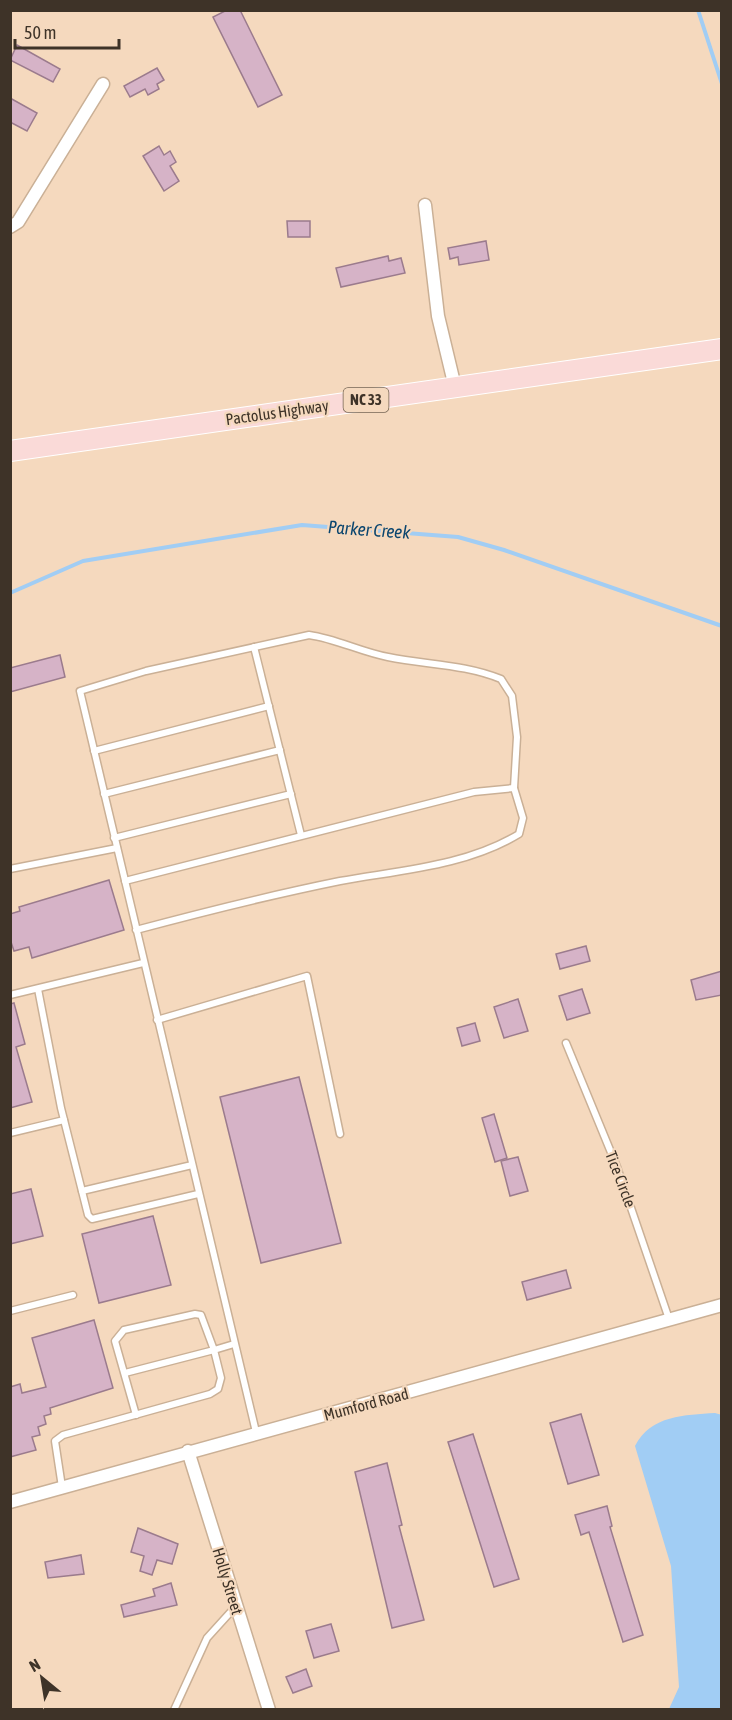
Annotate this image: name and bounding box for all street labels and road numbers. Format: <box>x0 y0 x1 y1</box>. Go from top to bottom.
road number: NC 33 <box>344 388 388 412</box>
street label: Pactolus Highway <box>224 396 330 429</box>
street label: Tice Circle <box>602 1148 640 1210</box>
street label: Mumford Road <box>322 1384 410 1424</box>
street label: Holly Street <box>208 1545 247 1617</box>

